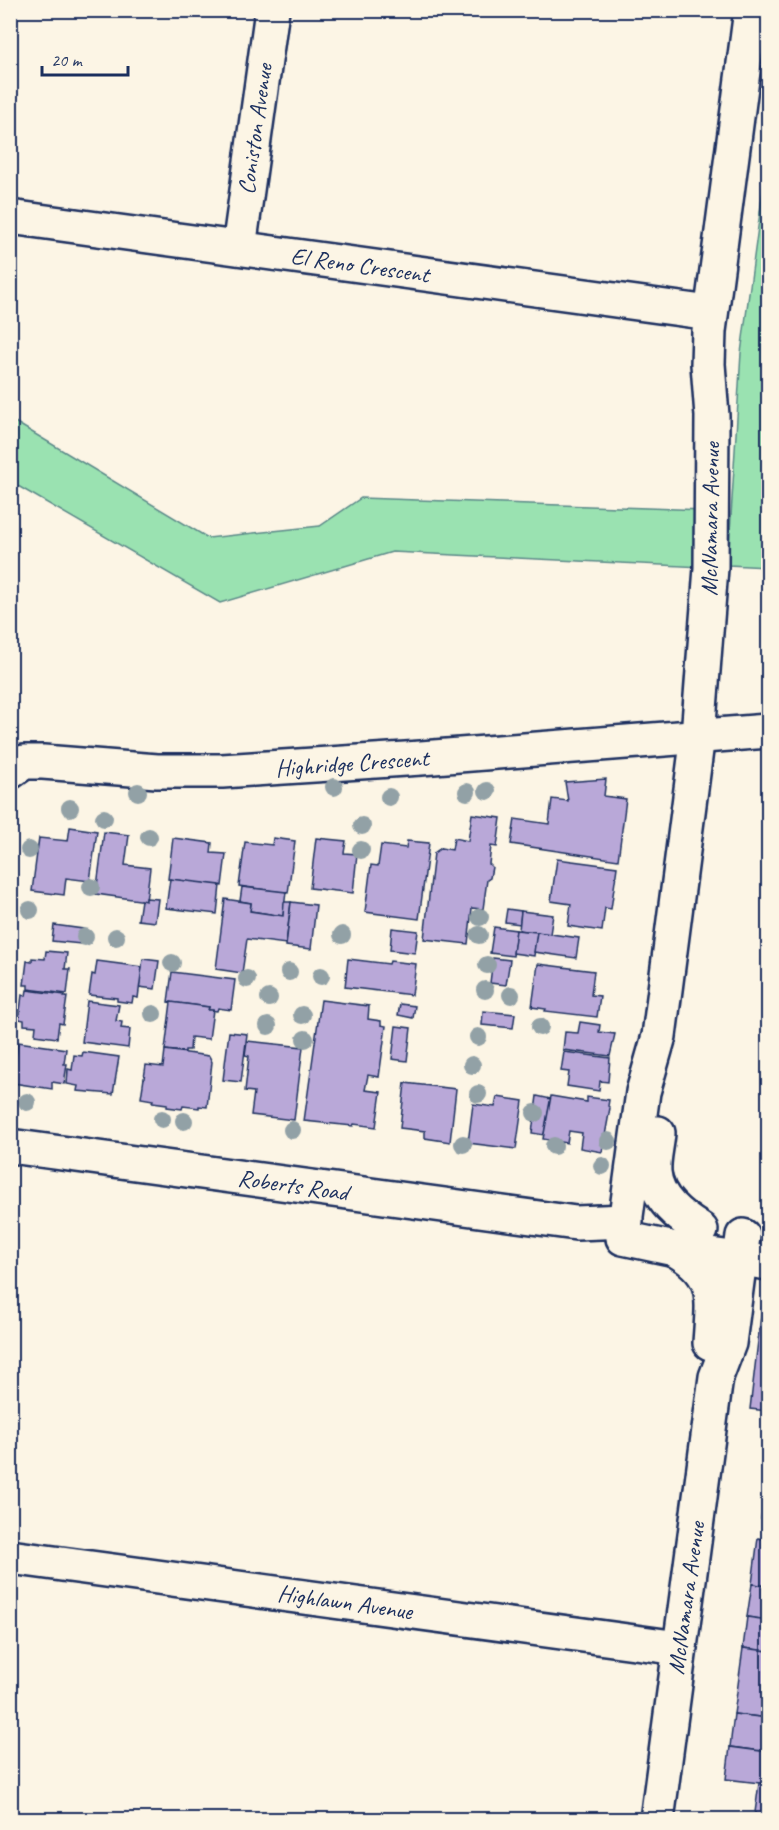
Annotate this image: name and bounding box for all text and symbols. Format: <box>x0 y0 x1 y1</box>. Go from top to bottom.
scale bar <box>42 39 128 77</box>
text: 20 m <box>51 49 84 71</box>
street label: Coniston Avenue <box>231 60 279 196</box>
street label: El Reno Crescent <box>289 240 433 290</box>
street label: McNamara Avenue <box>694 440 726 596</box>
street label: Highridge Crescent <box>275 743 432 783</box>
street label: Roberts Road <box>236 1162 354 1208</box>
street label: McNamara Avenue <box>660 1518 712 1676</box>
street label: Highlawn Avenue <box>276 1578 416 1627</box>

